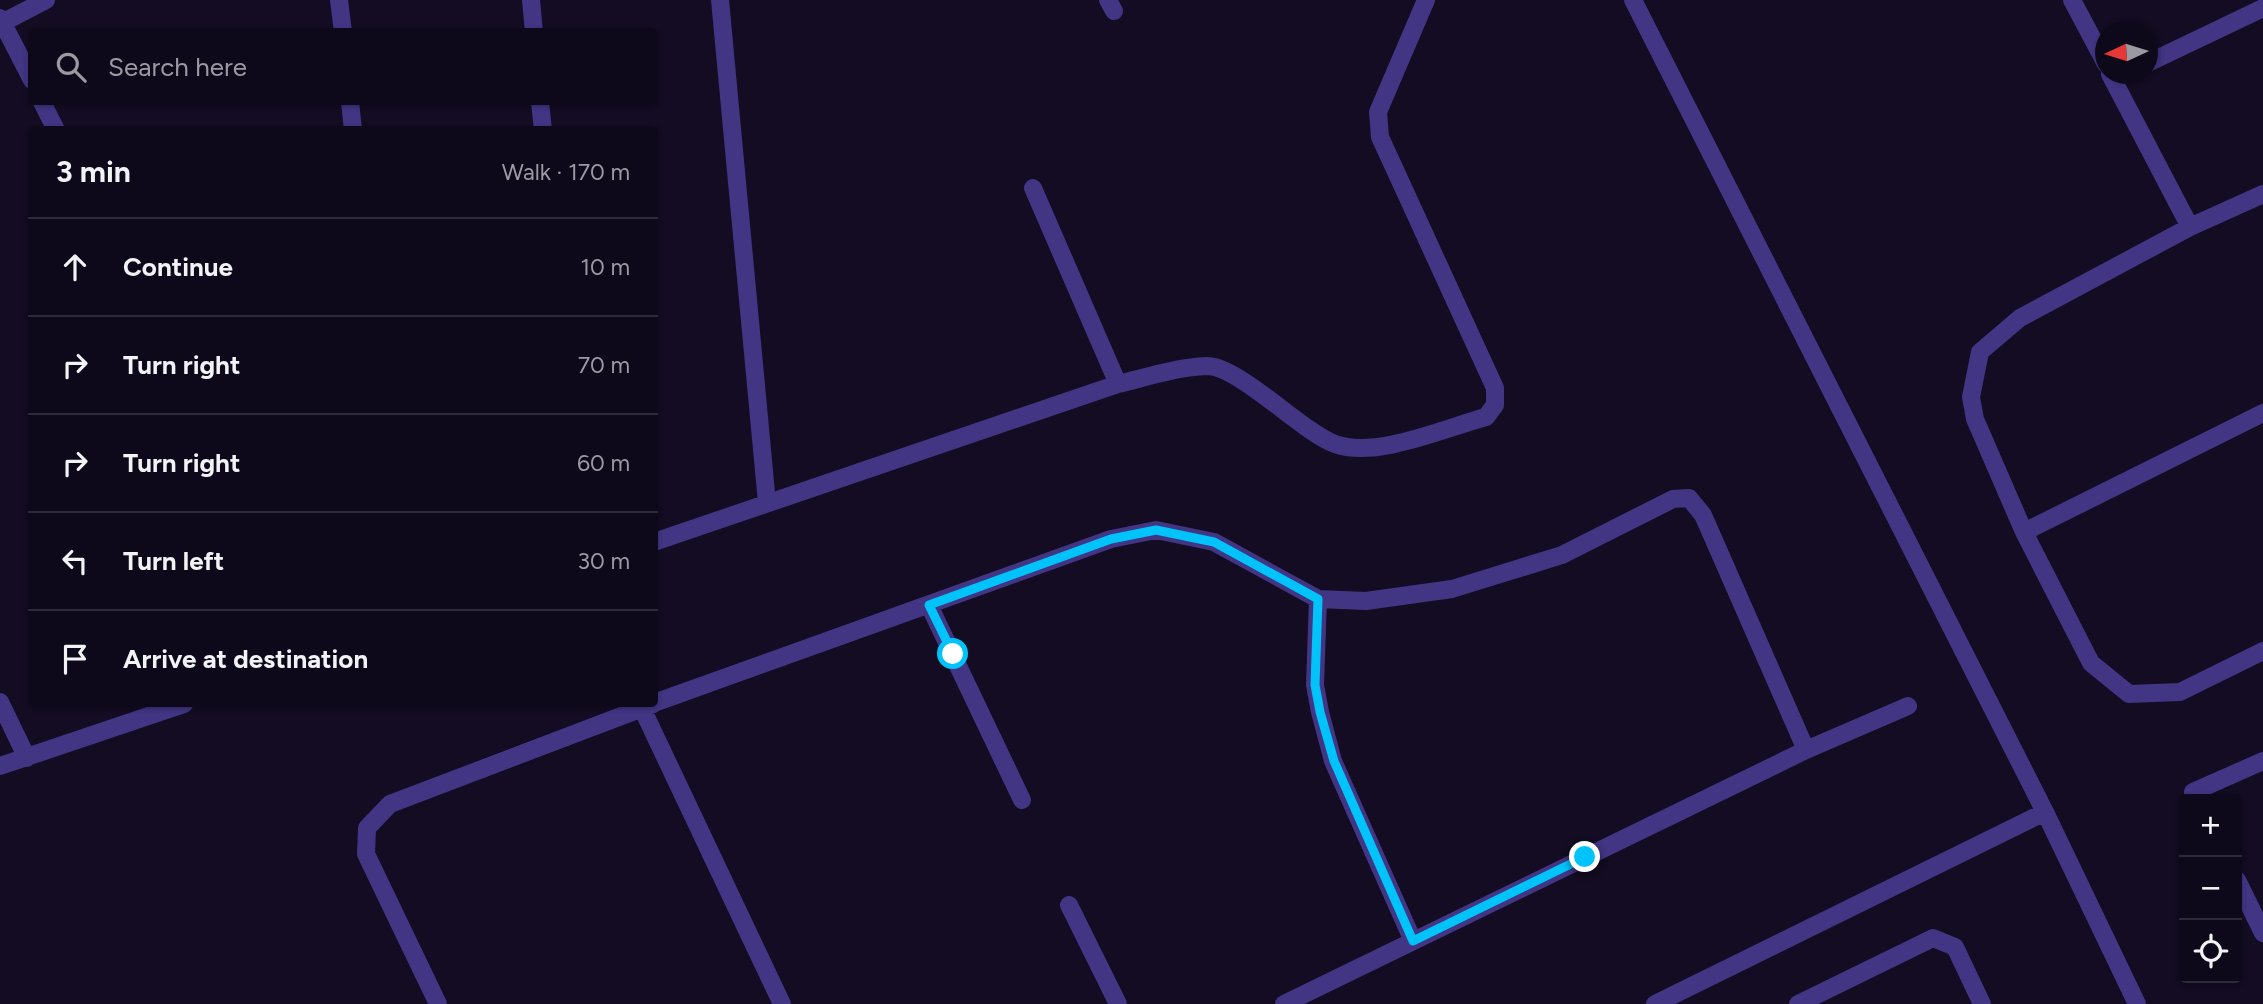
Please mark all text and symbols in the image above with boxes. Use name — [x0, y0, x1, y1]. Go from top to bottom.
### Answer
north arrow — [2095, 21, 2158, 84]
search box — [28, 28, 658, 105]
icon: search — [52, 48, 90, 86]
text: Search here — [108, 51, 247, 83]
text: 3 min — [56, 153, 131, 190]
text: Walk · 170 m — [502, 158, 630, 186]
icon: ahead — [56, 248, 94, 286]
text: Continue — [123, 251, 233, 283]
text: 10 m — [581, 253, 630, 281]
icon: right — [56, 346, 94, 384]
text: Turn right — [123, 349, 240, 381]
text: 70 m — [578, 351, 630, 379]
icon: right — [56, 444, 94, 482]
text: Turn right — [123, 447, 240, 479]
text: 60 m — [577, 449, 630, 477]
icon: left — [56, 542, 94, 580]
text: Turn left — [123, 545, 224, 577]
text: 30 m — [577, 547, 630, 575]
route start — [937, 638, 968, 669]
icon: arrive — [56, 640, 94, 678]
text: Arrive at destination — [123, 643, 368, 675]
map controls — [2179, 794, 2242, 983]
button: + — [2179, 794, 2242, 857]
route end — [1569, 841, 1600, 872]
button: − — [2179, 857, 2242, 920]
button: locate — [2179, 920, 2242, 983]

